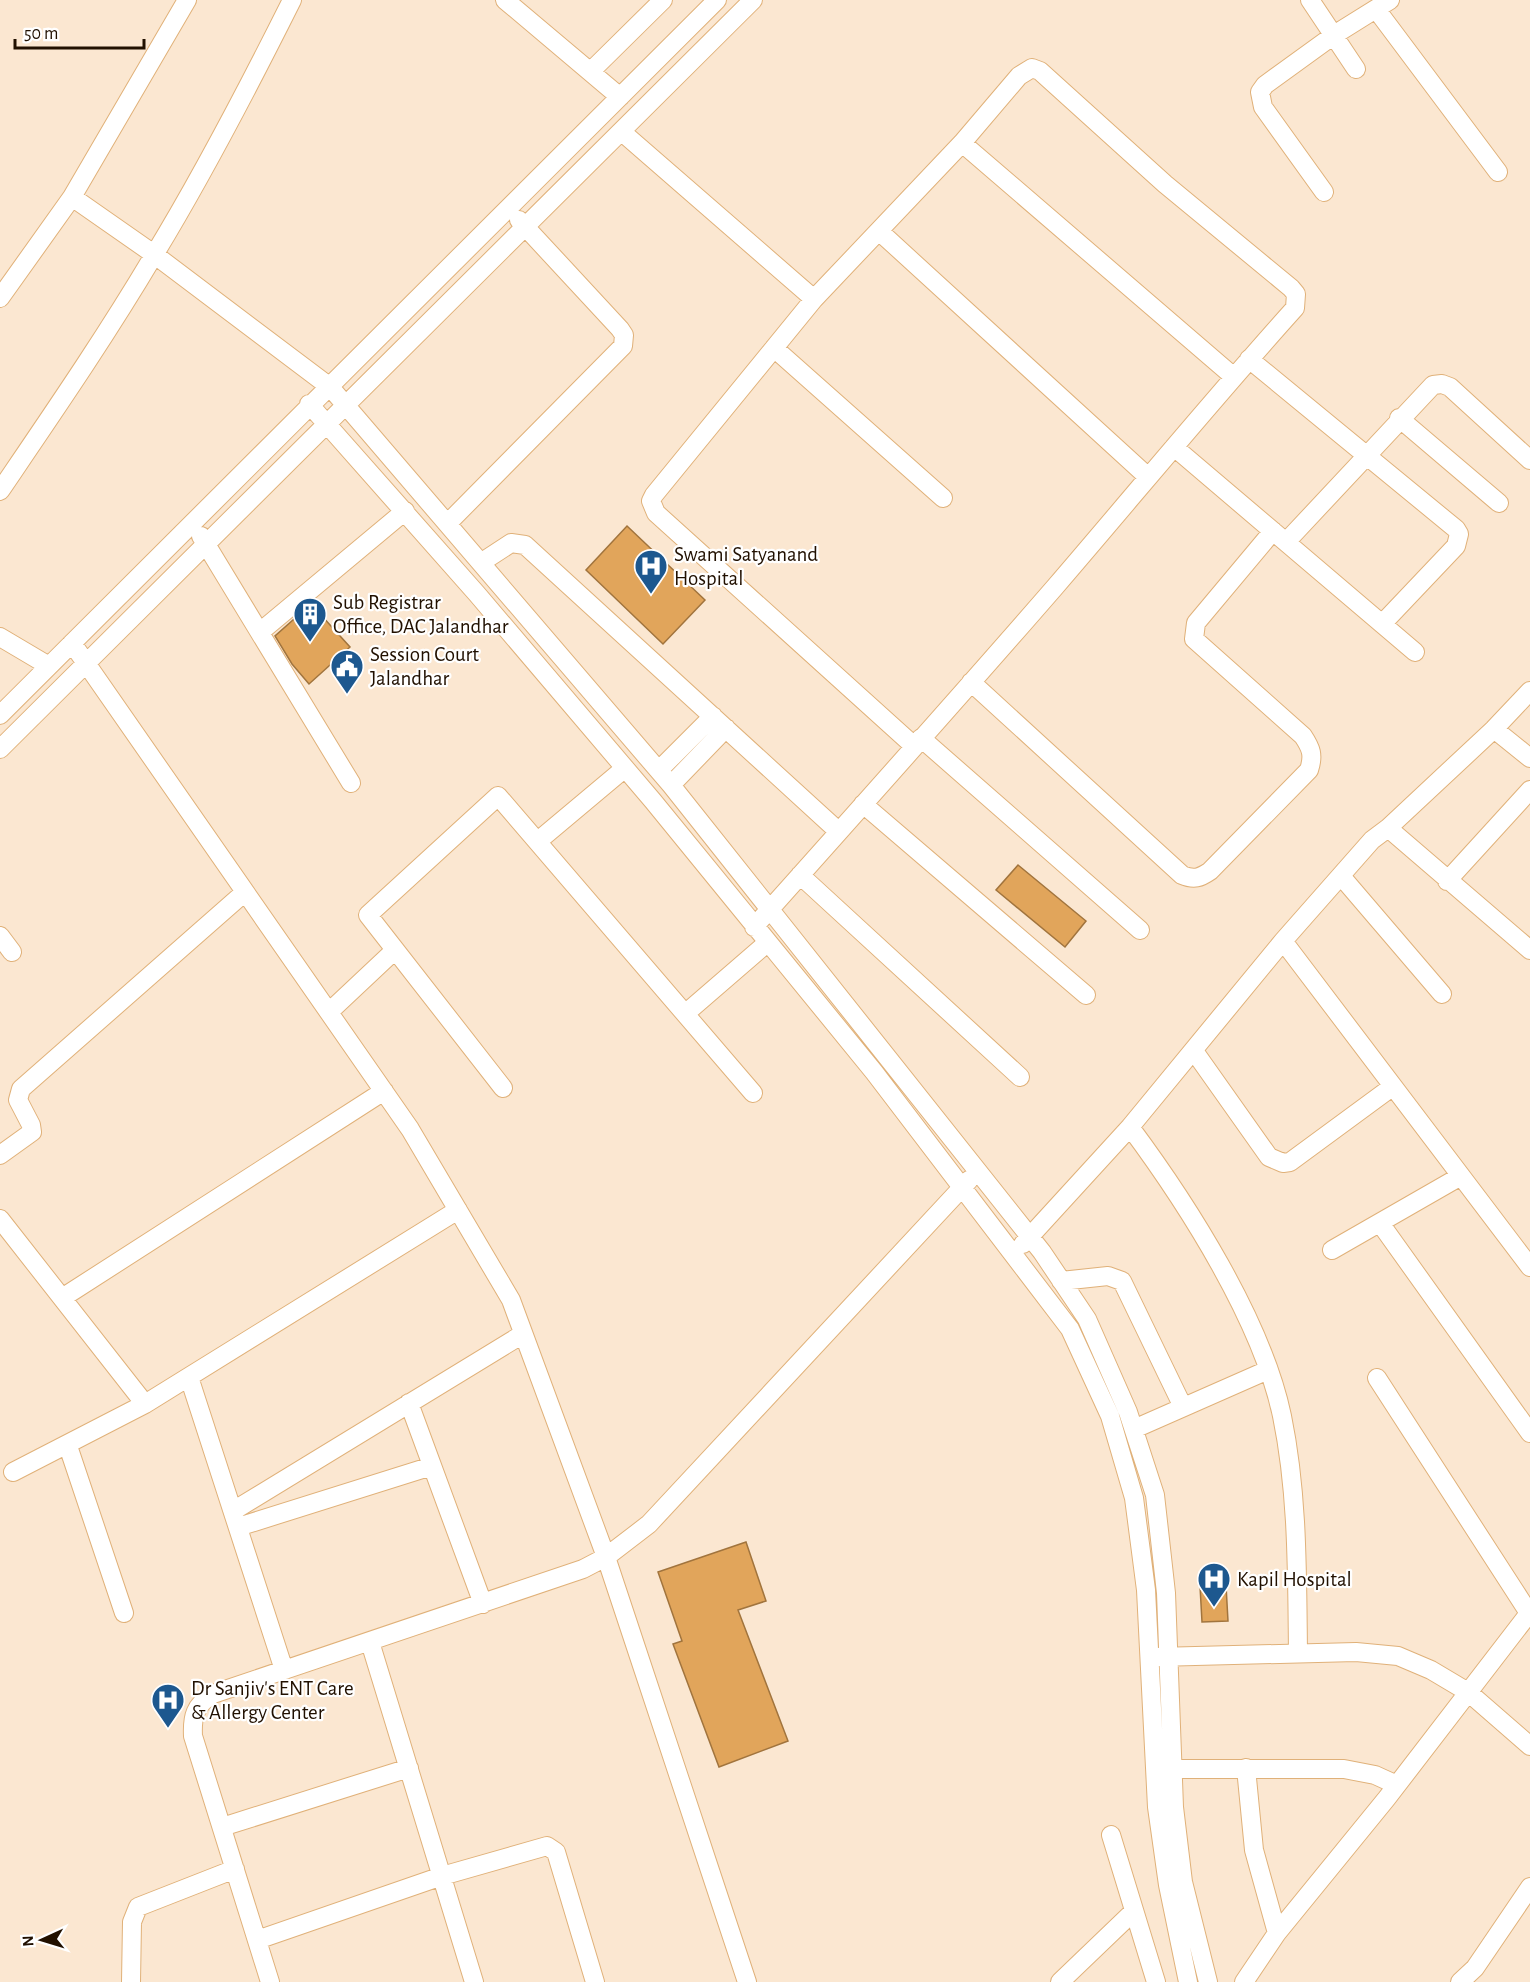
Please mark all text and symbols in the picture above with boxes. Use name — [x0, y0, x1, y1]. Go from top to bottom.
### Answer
scale bar — [15, 12, 144, 50]
text: 50 m — [24, 25, 58, 43]
place label: Swami Satyanand Hospital — [674, 544, 818, 589]
hospital icon: Swami Satyanand Hospital — [633, 548, 669, 595]
place label: Sub Registrar Office, DAC Jalandhar — [333, 592, 509, 637]
building icon: Sub Registrar Office, DAC Jalandhar — [292, 596, 328, 643]
place label: Session Court Jalandhar — [370, 644, 479, 689]
public building icon: Session Court Jalandhar — [329, 648, 365, 695]
hospital icon: Kapil Hospital — [1196, 1561, 1232, 1608]
place label: Kapil Hospital — [1237, 1569, 1352, 1590]
place label: Dr Sanjiv's ENT Care & Allergy Center — [191, 1678, 354, 1723]
hospital icon: Dr Sanjiv's ENT Care & Allergy Center — [150, 1682, 186, 1729]
north arrow — [12, 1910, 72, 1970]
text: N — [20, 1935, 36, 1947]

